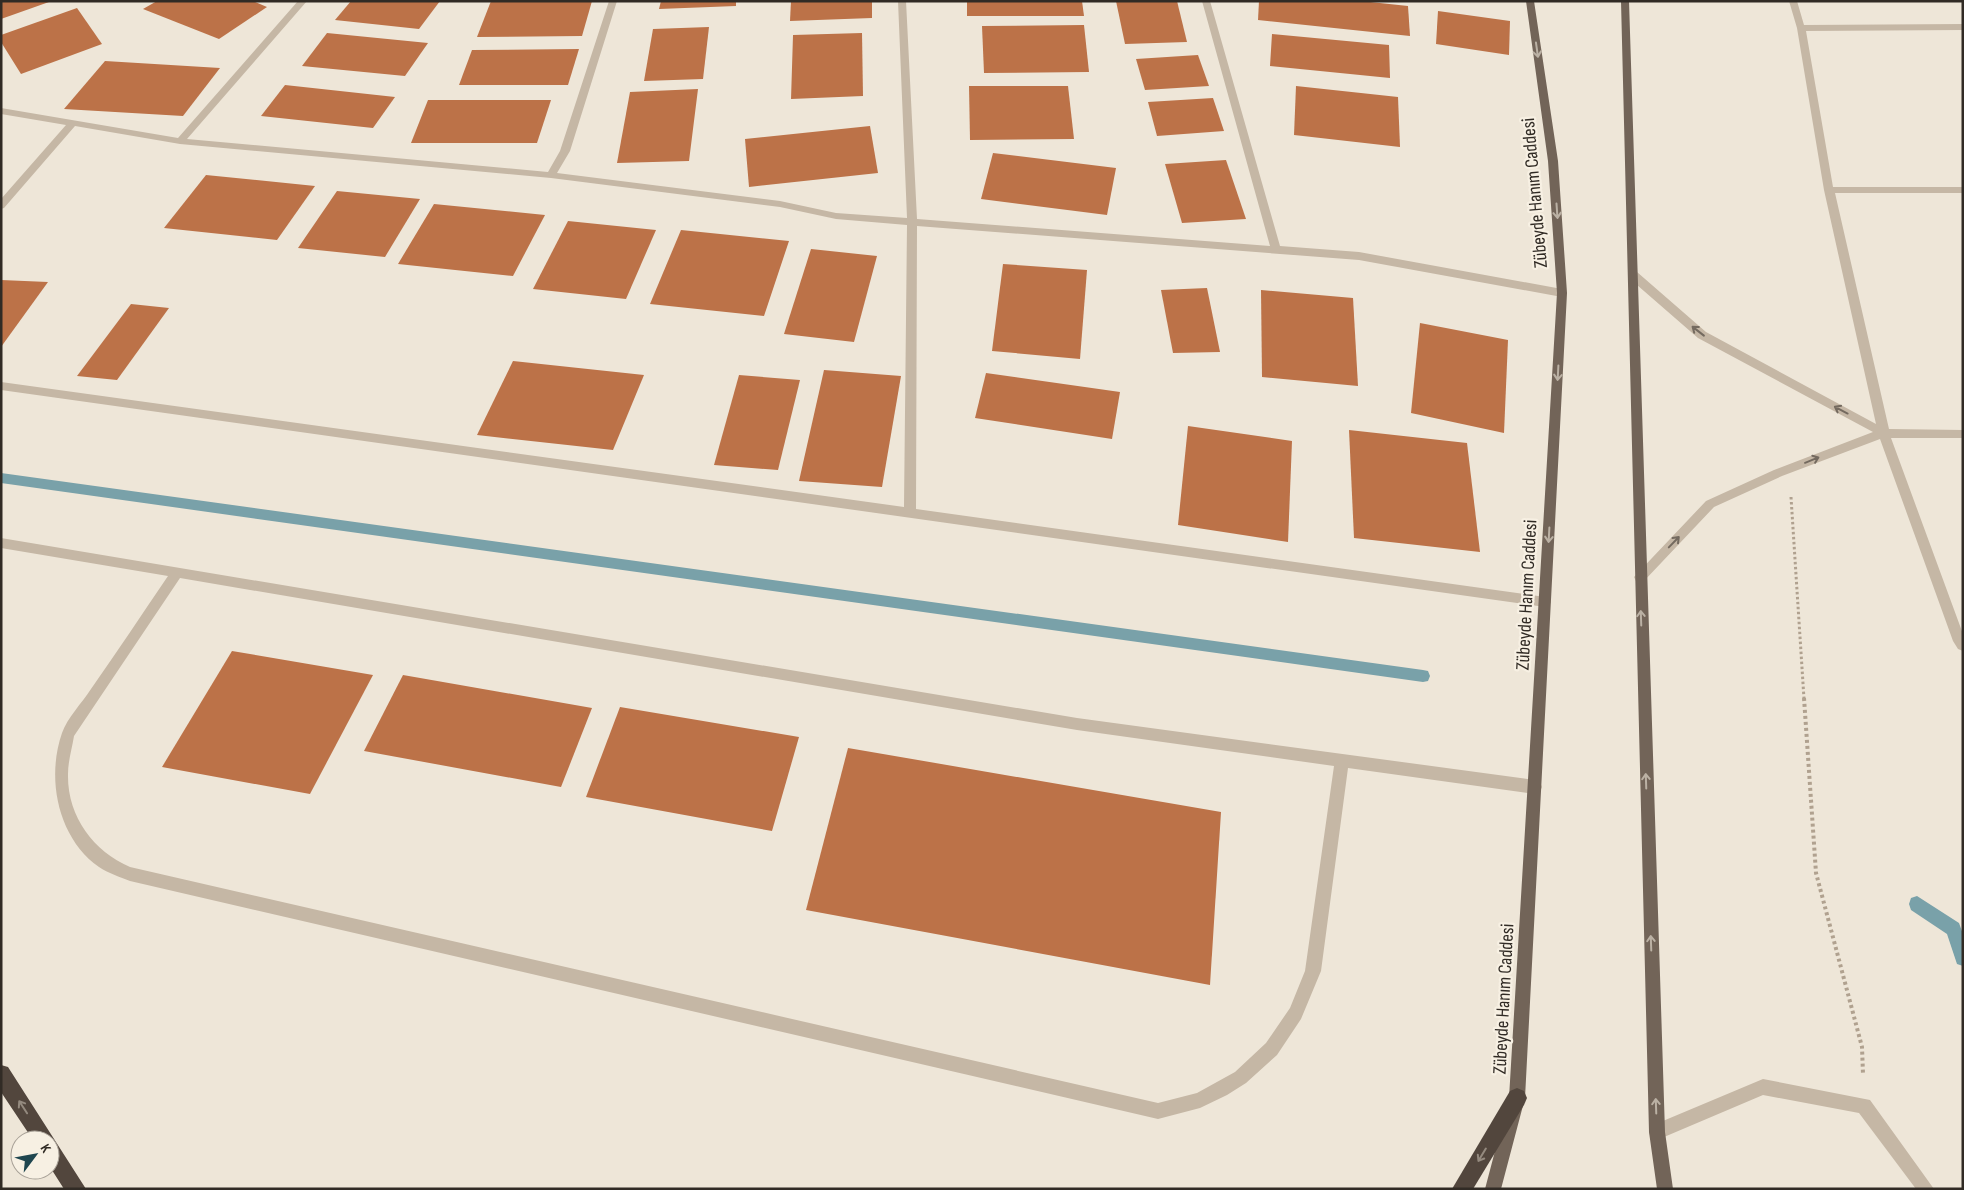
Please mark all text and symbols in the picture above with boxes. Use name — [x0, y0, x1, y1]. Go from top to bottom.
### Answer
one-way arrow — [1533, 41, 1543, 57]
street label: Zübeyde Hanım Caddesi — [1517, 117, 1553, 269]
one-way arrow — [1552, 202, 1561, 218]
one-way arrow — [1692, 326, 1705, 337]
one-way arrow — [1554, 365, 1563, 381]
one-way arrow — [1833, 405, 1848, 415]
one-way arrow — [1804, 455, 1819, 464]
street label: Zübeyde Hanım Caddesi — [1512, 519, 1542, 671]
one-way arrow — [1545, 527, 1554, 543]
one-way arrow — [1668, 535, 1680, 548]
one-way arrow — [1637, 611, 1646, 627]
one-way arrow — [1641, 773, 1651, 789]
street label: Zübeyde Hanım Caddesi — [1489, 923, 1519, 1075]
one-way arrow — [1646, 935, 1656, 952]
one-way arrow — [1651, 1098, 1661, 1114]
one-way arrow — [17, 1100, 28, 1114]
north arrow — [10, 1130, 60, 1180]
text: K — [37, 1141, 55, 1156]
one-way arrow — [1477, 1147, 1487, 1161]

